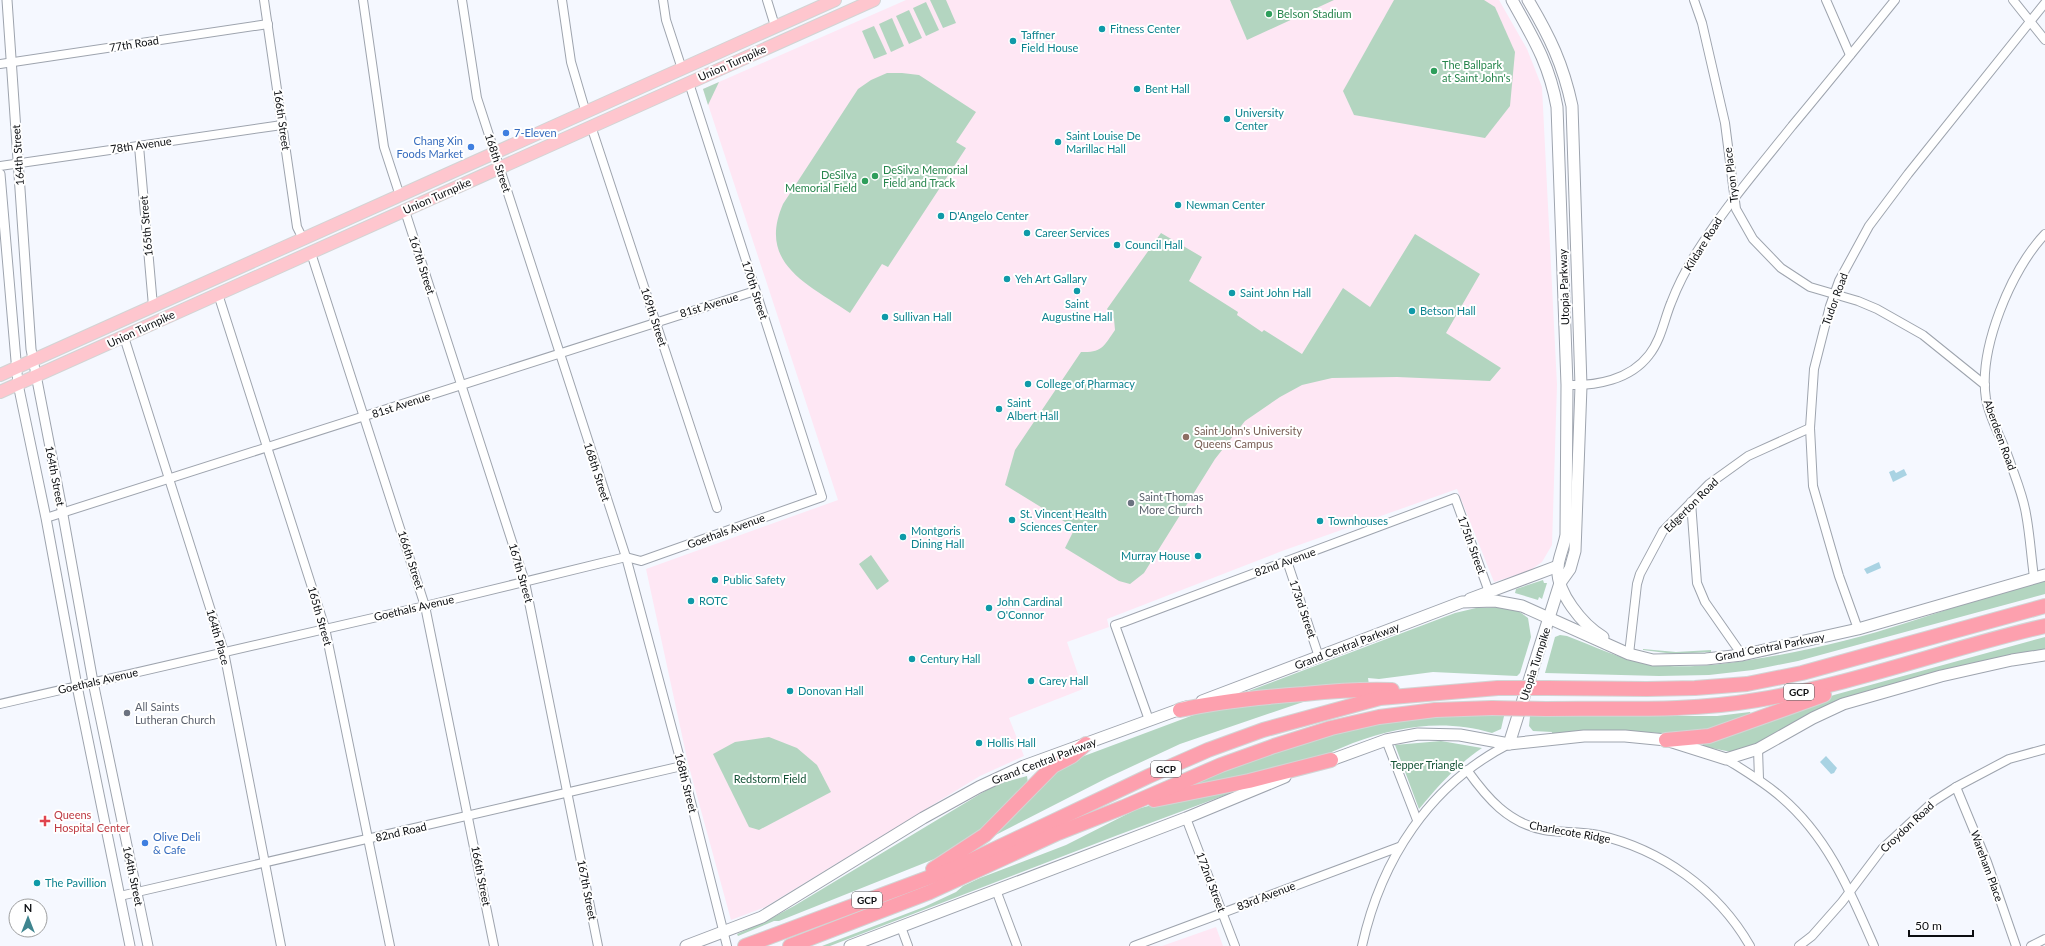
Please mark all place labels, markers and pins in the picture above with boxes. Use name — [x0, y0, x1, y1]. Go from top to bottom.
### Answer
place label: Belson Stadium — [1277, 7, 1352, 20]
marker: Belson Stadium — [1264, 9, 1274, 19]
place label: Fitness Center — [1110, 22, 1180, 35]
marker: Fitness Center — [1097, 24, 1107, 34]
place label: Taffner Field House — [1021, 28, 1079, 54]
marker: Taffner Field House — [1008, 36, 1018, 46]
place label: The Ballpark at Saint John's — [1442, 58, 1511, 84]
marker: The Ballpark at Saint John's — [1429, 66, 1439, 76]
place label: Bent Hall — [1145, 82, 1190, 95]
marker: Bent Hall — [1132, 84, 1142, 94]
place label: University Center — [1235, 106, 1284, 132]
marker: University Center — [1222, 114, 1232, 124]
place label: 7-Eleven — [514, 126, 557, 139]
marker: 7-Eleven — [501, 128, 511, 138]
place label: Saint Louise De Marillac Hall — [1066, 129, 1141, 155]
place label: Chang Xin Foods Market — [397, 134, 463, 160]
marker: Saint Louise De Marillac Hall — [1053, 137, 1063, 147]
marker: Chang Xin Foods Market — [466, 142, 476, 152]
place label: DeSilva Memorial Field and Track — [883, 163, 968, 189]
place label: DeSilva Memorial Field — [785, 168, 857, 194]
marker: DeSilva Memorial Field and Track — [870, 171, 880, 181]
marker: DeSilva Memorial Field — [860, 176, 870, 186]
place label: Newman Center — [1186, 198, 1265, 211]
marker: Newman Center — [1173, 200, 1183, 210]
place label: D'Angelo Center — [949, 209, 1028, 222]
marker: D'Angelo Center — [936, 211, 946, 221]
place label: Career Services — [1035, 226, 1110, 239]
marker: Career Services — [1022, 228, 1032, 238]
place label: Council Hall — [1125, 238, 1183, 251]
marker: Council Hall — [1112, 240, 1122, 250]
place label: Yeh Art Gallary — [1015, 272, 1087, 285]
marker: Yeh Art Gallary — [1002, 274, 1012, 284]
marker: Saint Augustine Hall — [1072, 286, 1082, 296]
place label: Saint John Hall — [1240, 286, 1311, 299]
marker: Saint John Hall — [1227, 288, 1237, 298]
place label: Saint Augustine Hall — [1042, 297, 1112, 323]
place label: Betson Hall — [1420, 304, 1476, 317]
marker: Betson Hall — [1407, 306, 1417, 316]
place label: Sullivan Hall — [893, 310, 952, 323]
marker: Sullivan Hall — [880, 312, 890, 322]
place label: College of Pharmacy — [1036, 377, 1135, 390]
marker: College of Pharmacy — [1023, 379, 1033, 389]
place label: Saint Albert Hall — [1007, 396, 1059, 422]
marker: Saint Albert Hall — [994, 404, 1004, 414]
place label: Saint John's University Queens Campus — [1194, 424, 1302, 450]
marker: Saint John's University Queens Campus — [1181, 432, 1191, 442]
place label: Saint Thomas More Church — [1139, 490, 1204, 516]
marker: Saint Thomas More Church — [1126, 498, 1136, 508]
place label: St. Vincent Health Sciences Center — [1020, 507, 1107, 533]
place label: Townhouses — [1328, 514, 1388, 527]
marker: St. Vincent Health Sciences Center — [1007, 515, 1017, 525]
marker: Townhouses — [1315, 516, 1325, 526]
place label: Montgoris Dining Hall — [911, 524, 964, 550]
marker: Montgoris Dining Hall — [898, 532, 908, 542]
place label: Murray House — [1121, 549, 1190, 562]
marker: Murray House — [1193, 551, 1203, 561]
place label: Public Safety — [723, 573, 786, 586]
marker: Public Safety — [710, 575, 720, 585]
place label: ROTC — [699, 594, 728, 607]
place label: John Cardinal O'Connor — [997, 595, 1062, 621]
marker: ROTC — [686, 596, 696, 606]
marker: John Cardinal O'Connor — [984, 603, 994, 613]
place label: Century Hall — [920, 652, 980, 665]
marker: Century Hall — [907, 654, 917, 664]
place label: Carey Hall — [1039, 674, 1088, 687]
marker: Carey Hall — [1026, 676, 1036, 686]
place label: Donovan Hall — [798, 684, 864, 697]
marker: Donovan Hall — [785, 686, 795, 696]
place label: All Saints Lutheran Church — [135, 700, 215, 726]
marker: All Saints Lutheran Church — [122, 708, 132, 718]
place label: Hollis Hall — [987, 736, 1036, 749]
marker: Hollis Hall — [974, 738, 984, 748]
place label: Queens Hospital Center — [54, 808, 130, 834]
marker: Queens Hospital Center — [39, 815, 51, 827]
place label: Olive Deli & Cafe — [153, 830, 201, 856]
marker: Olive Deli & Cafe — [140, 838, 150, 848]
place label: The Pavillion — [45, 876, 106, 889]
marker: The Pavillion — [32, 878, 42, 888]

